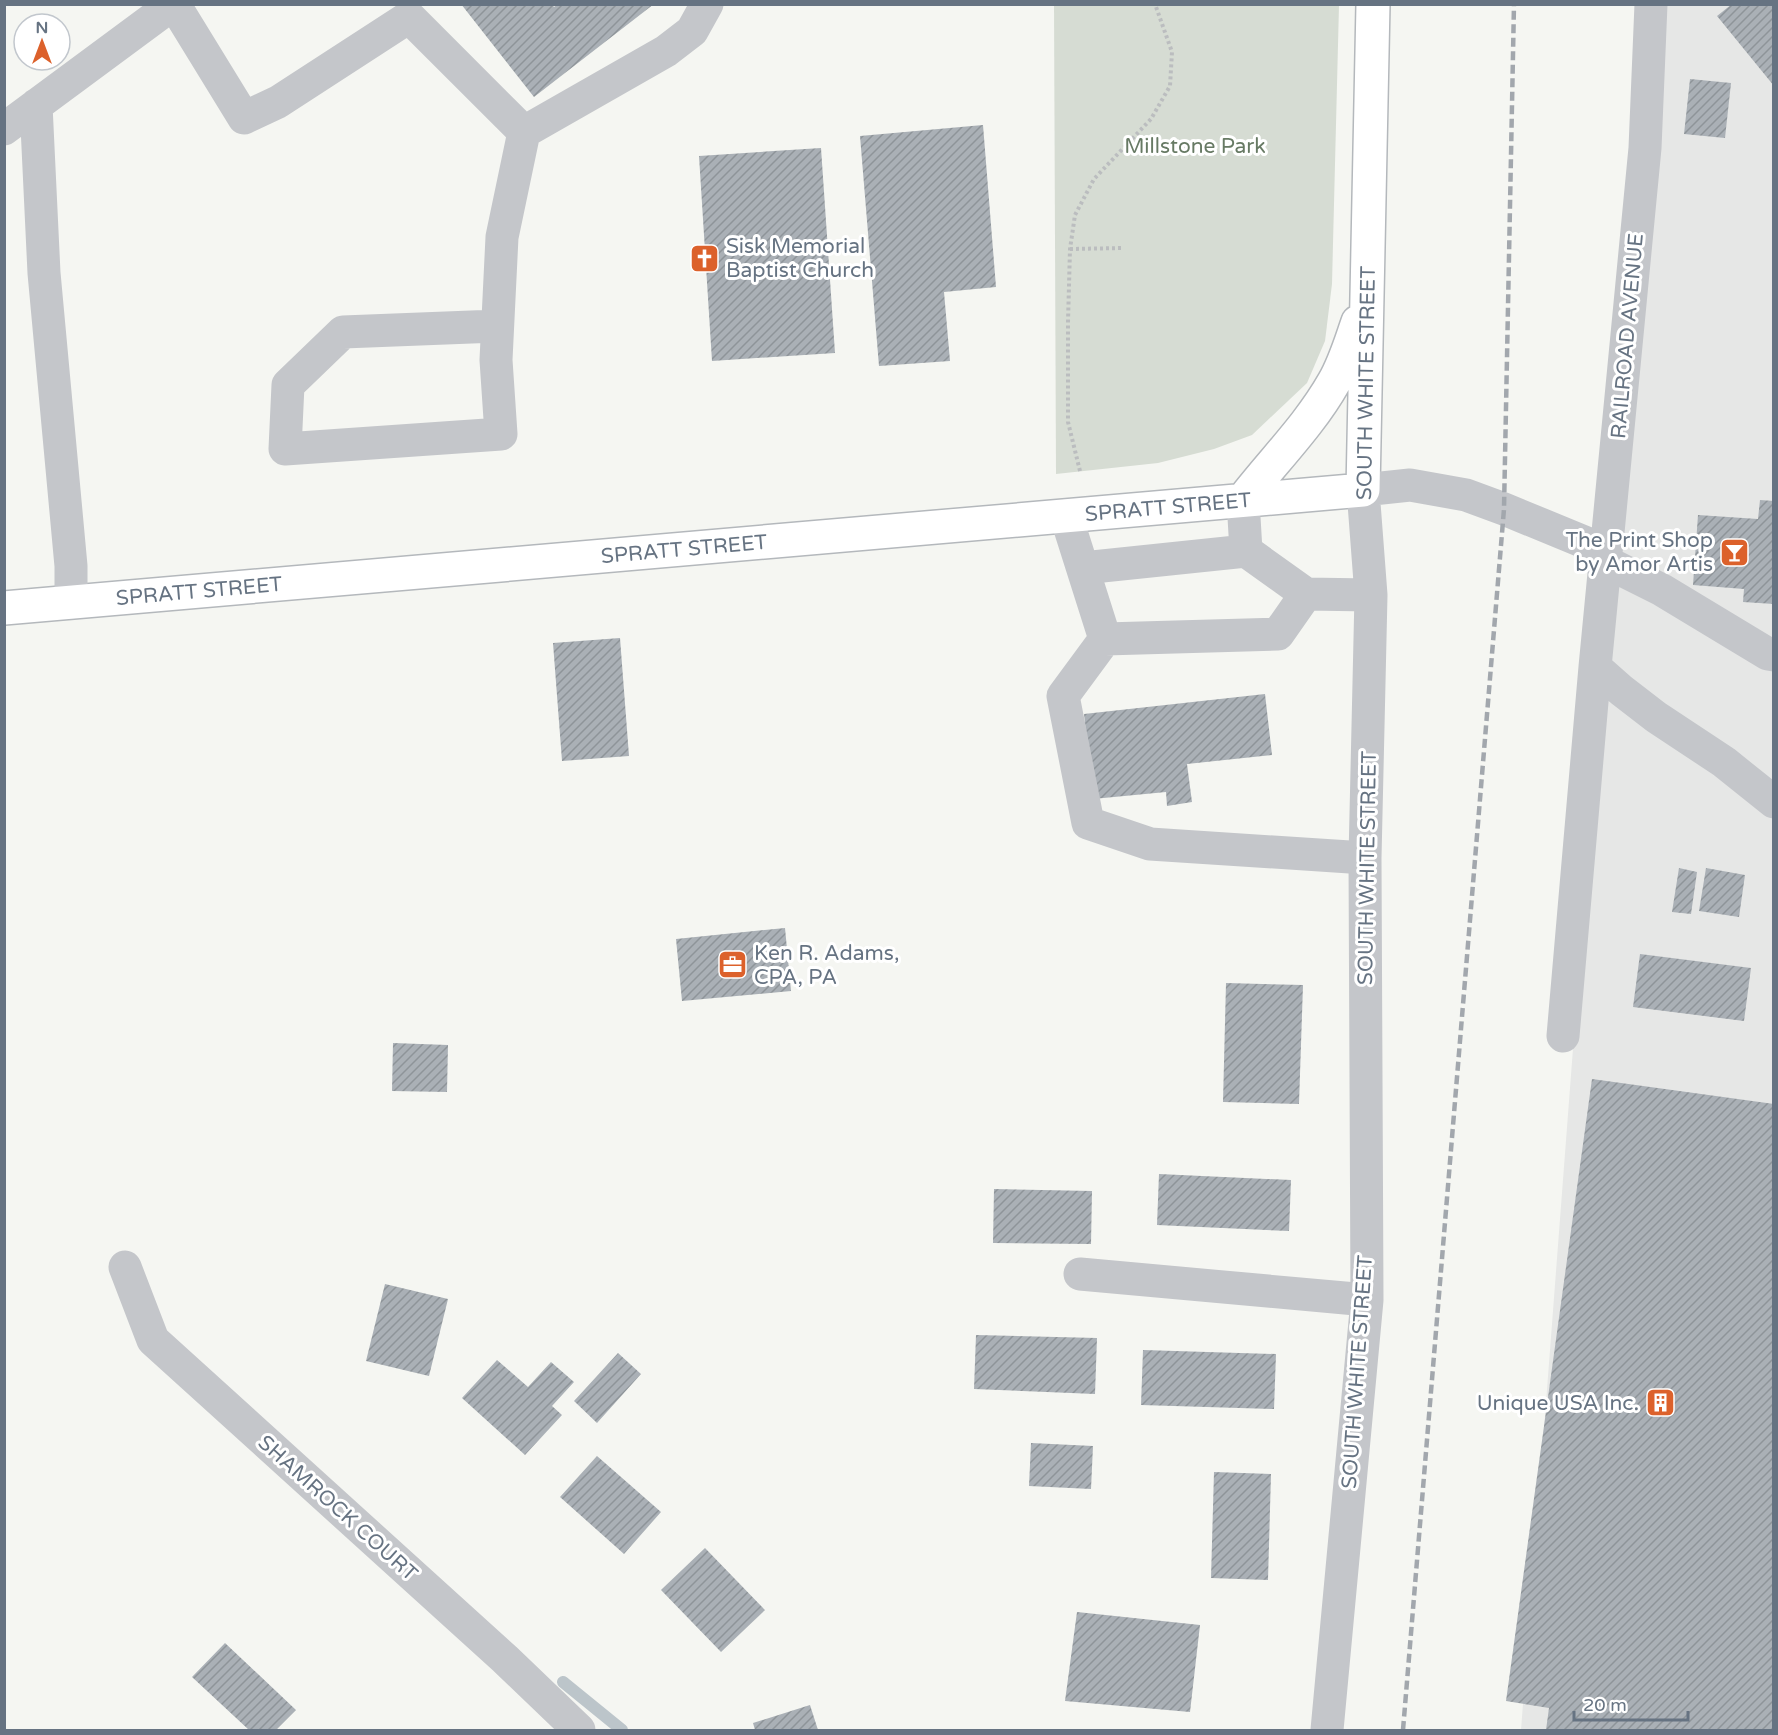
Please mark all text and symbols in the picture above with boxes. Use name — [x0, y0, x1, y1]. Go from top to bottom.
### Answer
north arrow — [12, 12, 72, 72]
text: N — [36, 18, 48, 38]
park label: Millstone Park — [1124, 134, 1266, 159]
street label: RAILROAD AVENUE — [1606, 232, 1649, 440]
place label: Sisk Memorial Baptist Church — [726, 234, 874, 283]
church icon: Sisk Memorial Baptist Church — [689, 242, 721, 274]
street label: SOUTH WHITE STREET — [1352, 265, 1381, 500]
street label: SPRATT STREET — [1084, 488, 1252, 527]
place label: The Print Shop by Amor Artis — [1565, 528, 1713, 577]
street label: SPRATT STREET — [600, 530, 768, 569]
bar icon: The Print Shop by Amor Artis — [1718, 536, 1750, 568]
street label: SPRATT STREET — [115, 572, 283, 611]
street label: SOUTH WHITE STREET — [1353, 750, 1382, 985]
place label: Ken R. Adams, CPA, PA — [754, 941, 899, 990]
office icon: Ken R. Adams, CPA, PA — [717, 949, 749, 981]
street label: SOUTH WHITE STREET — [1337, 1254, 1378, 1490]
building icon: Unique USA Inc. — [1644, 1387, 1676, 1419]
place label: Unique USA Inc. — [1477, 1391, 1639, 1416]
street label: SHAMROCK COURT — [253, 1430, 423, 1587]
scale bar — [1574, 1684, 1688, 1722]
text: 20 m — [1583, 1694, 1627, 1716]

